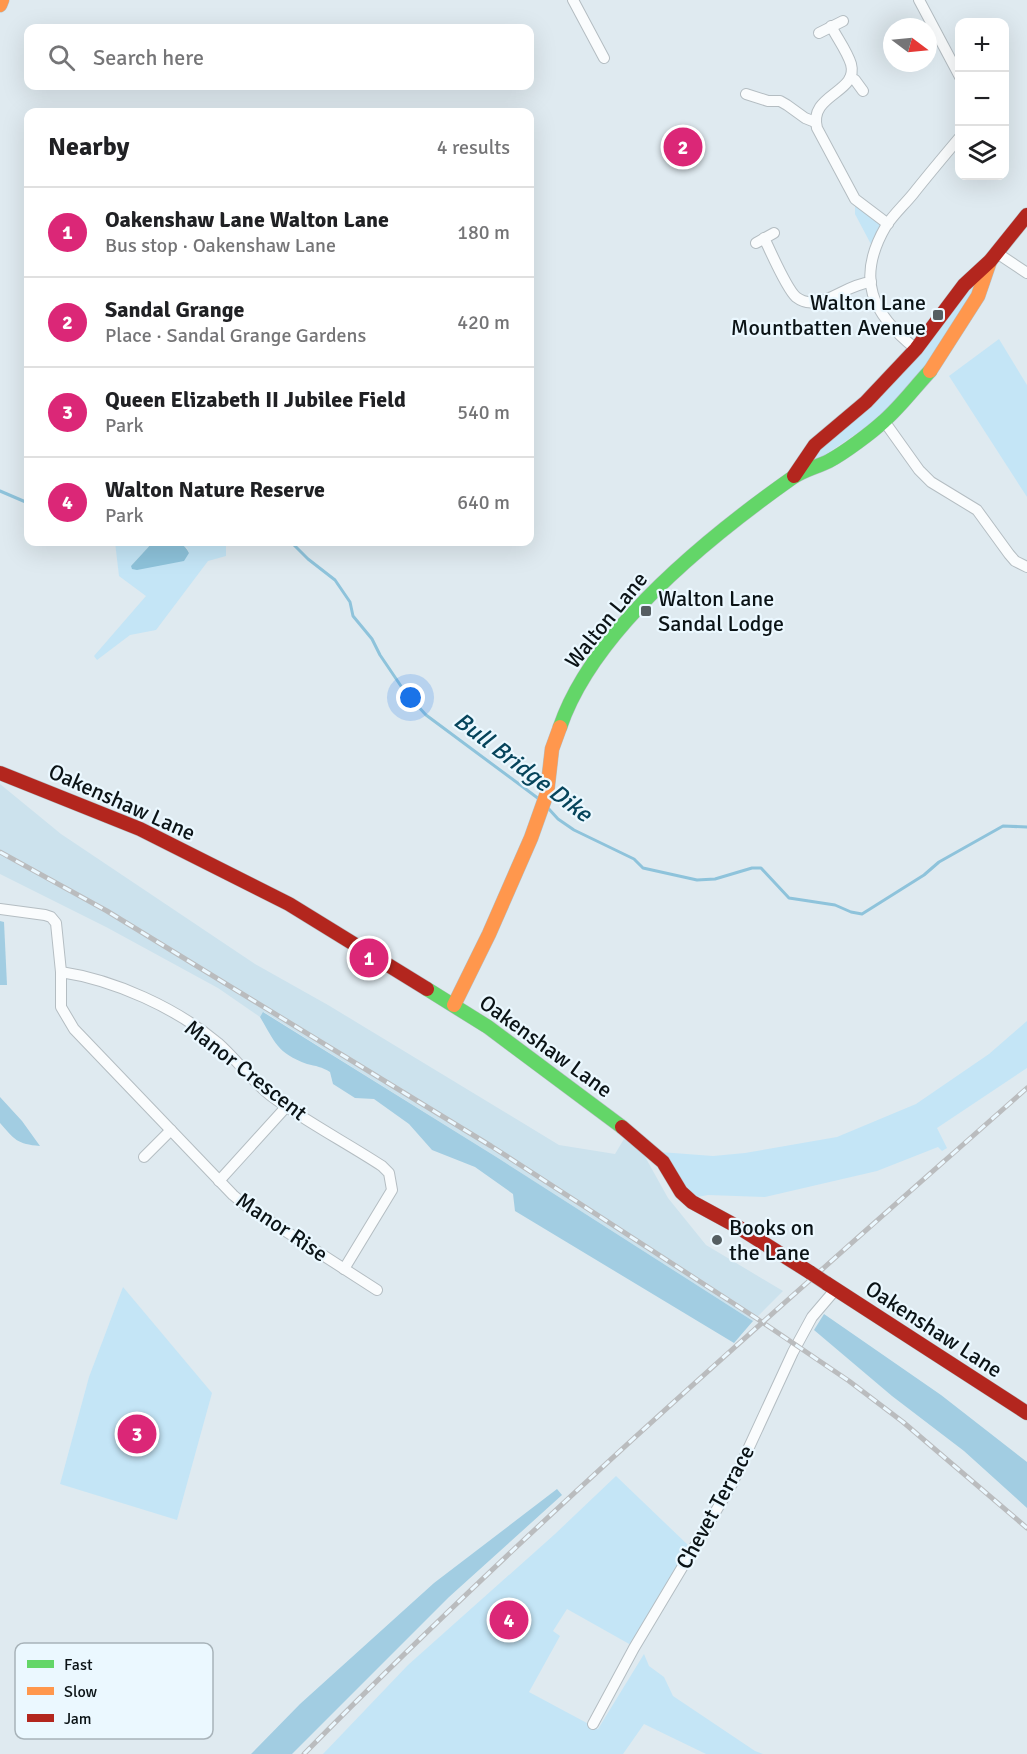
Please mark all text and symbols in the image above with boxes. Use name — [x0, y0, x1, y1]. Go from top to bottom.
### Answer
north arrow — [883, 18, 937, 72]
map controls — [955, 18, 1009, 180]
button: + — [955, 18, 1009, 72]
search box — [24, 24, 534, 90]
icon: search — [45, 41, 78, 74]
text: Search here — [93, 44, 204, 71]
button: − — [955, 72, 1009, 126]
pin: 2 — [664, 124, 702, 170]
button: layers — [955, 126, 1009, 180]
text: Nearby — [48, 131, 129, 163]
text: 4 results — [437, 135, 510, 160]
text: Oakenshaw Lane Walton Lane — [105, 206, 389, 233]
text: 1 — [62, 220, 73, 245]
text: 180 m — [457, 220, 510, 245]
text: Bus stop · Oakenshaw Lane — [105, 233, 336, 258]
place label: Walton Lane Mountbatten Avenue — [731, 289, 926, 341]
text: Sandal Grange — [105, 296, 244, 323]
marker: Walton Lane Mountbatten Avenue — [931, 308, 945, 322]
text: 2 — [62, 310, 73, 335]
text: 420 m — [457, 310, 510, 335]
text: Place · Sandal Grange Gardens — [105, 323, 366, 348]
text: Queen Elizabeth II Jubilee Field — [105, 386, 406, 413]
text: 3 — [62, 400, 73, 425]
text: 540 m — [457, 400, 510, 425]
text: Park — [105, 413, 143, 438]
text: Walton Nature Reserve — [105, 476, 325, 503]
text: 4 — [62, 490, 73, 515]
text: 640 m — [457, 490, 510, 515]
text: Park — [105, 503, 143, 528]
street label: Walton Lane — [559, 566, 653, 674]
place label: Walton Lane Sandal Lodge — [658, 585, 784, 637]
marker: Walton Lane Sandal Lodge — [639, 604, 653, 618]
your location — [396, 683, 425, 712]
water label: Bull Bridge Dike — [448, 705, 599, 829]
street label: Oakenshaw Lane — [45, 758, 199, 846]
pin: 1 — [350, 936, 388, 980]
street label: Oakenshaw Lane — [474, 989, 618, 1103]
street label: Manor Crescent — [179, 1014, 313, 1126]
street label: Manor Rise — [231, 1186, 333, 1268]
place label: Books on the Lane — [729, 1214, 814, 1266]
marker: Books on the Lane — [710, 1233, 724, 1247]
street label: Oakenshaw Lane — [861, 1275, 1007, 1383]
pin: 3 — [118, 1412, 156, 1456]
street label: Chevet Terrace — [670, 1440, 760, 1574]
pin: 4 — [490, 1598, 528, 1642]
legend — [15, 1643, 213, 1739]
text: Fast — [64, 1655, 93, 1675]
text: Slow — [64, 1682, 98, 1702]
text: Jam — [64, 1709, 92, 1729]

